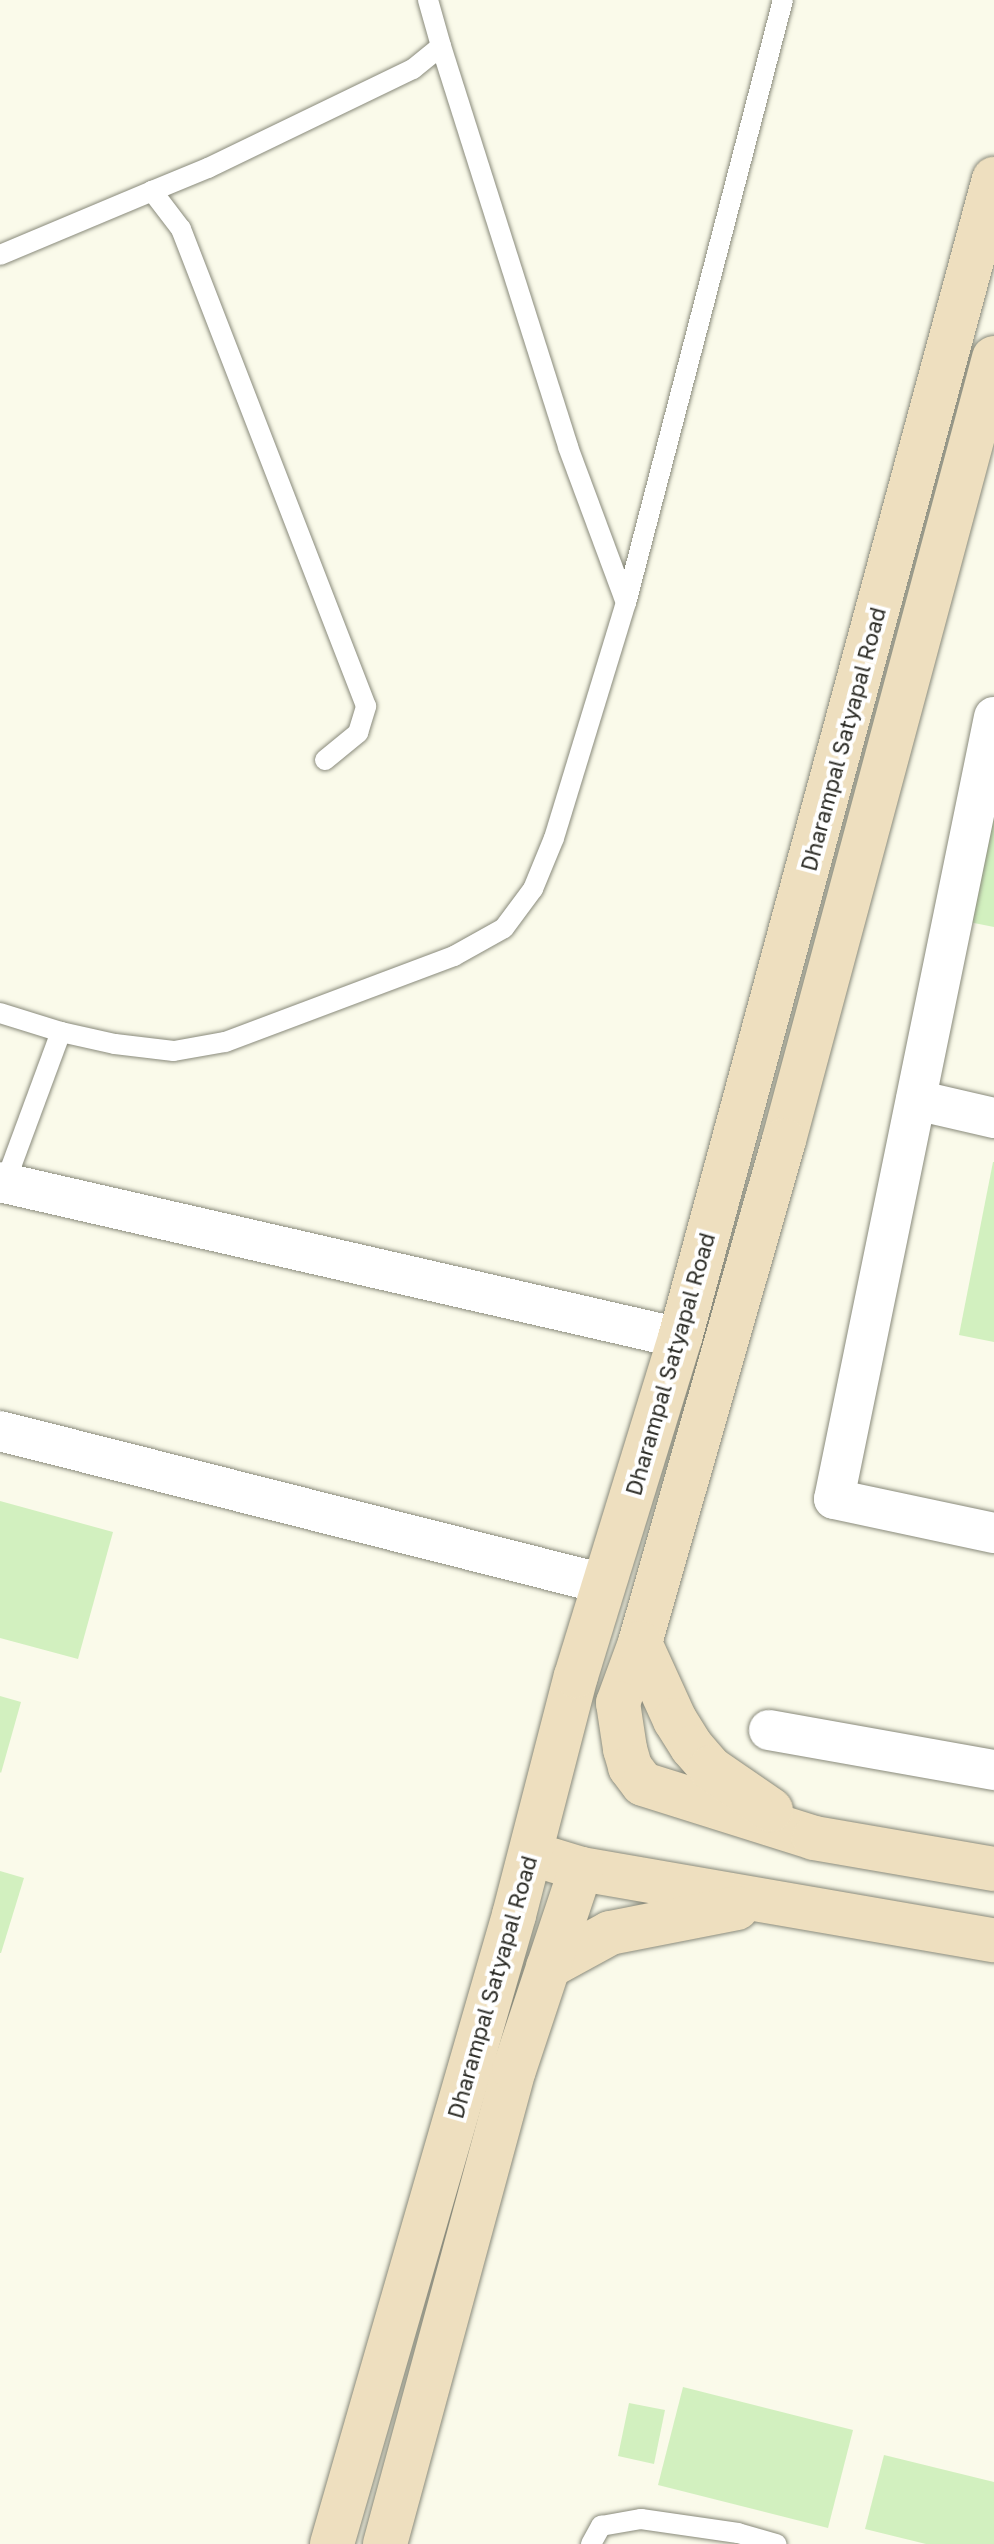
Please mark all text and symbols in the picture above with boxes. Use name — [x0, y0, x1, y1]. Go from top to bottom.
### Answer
street label: Dharampal Satyapal Road — [795, 604, 891, 874]
street label: Dharampal Satyapal Road — [620, 1230, 720, 1498]
street label: Dharampal Satyapal Road — [442, 1853, 542, 2121]

